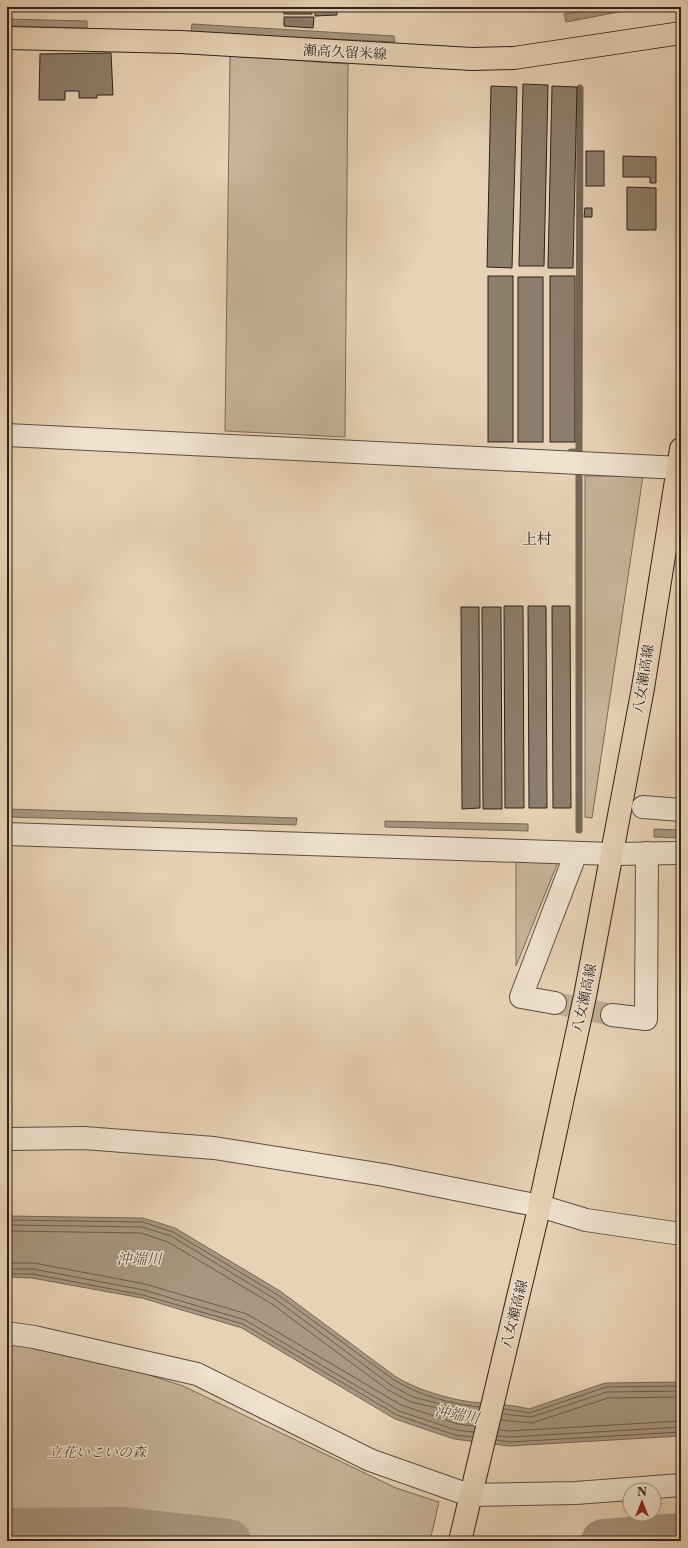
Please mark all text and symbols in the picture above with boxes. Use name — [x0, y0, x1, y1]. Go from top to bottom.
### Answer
street label: 瀬高久留米線 — [303, 41, 387, 63]
district label: 上村 — [522, 529, 552, 548]
street label: 八女瀬高線 — [629, 643, 657, 715]
street label: 八女瀬高線 — [568, 962, 600, 1034]
water label: 沖端川 — [116, 1249, 163, 1268]
street label: 八女瀬高線 — [497, 1278, 531, 1350]
water label: 沖端川 — [433, 1401, 483, 1428]
park label: 立花いこいの森 — [48, 1443, 148, 1461]
north arrow — [622, 1482, 662, 1522]
text: N — [637, 1485, 647, 1499]

